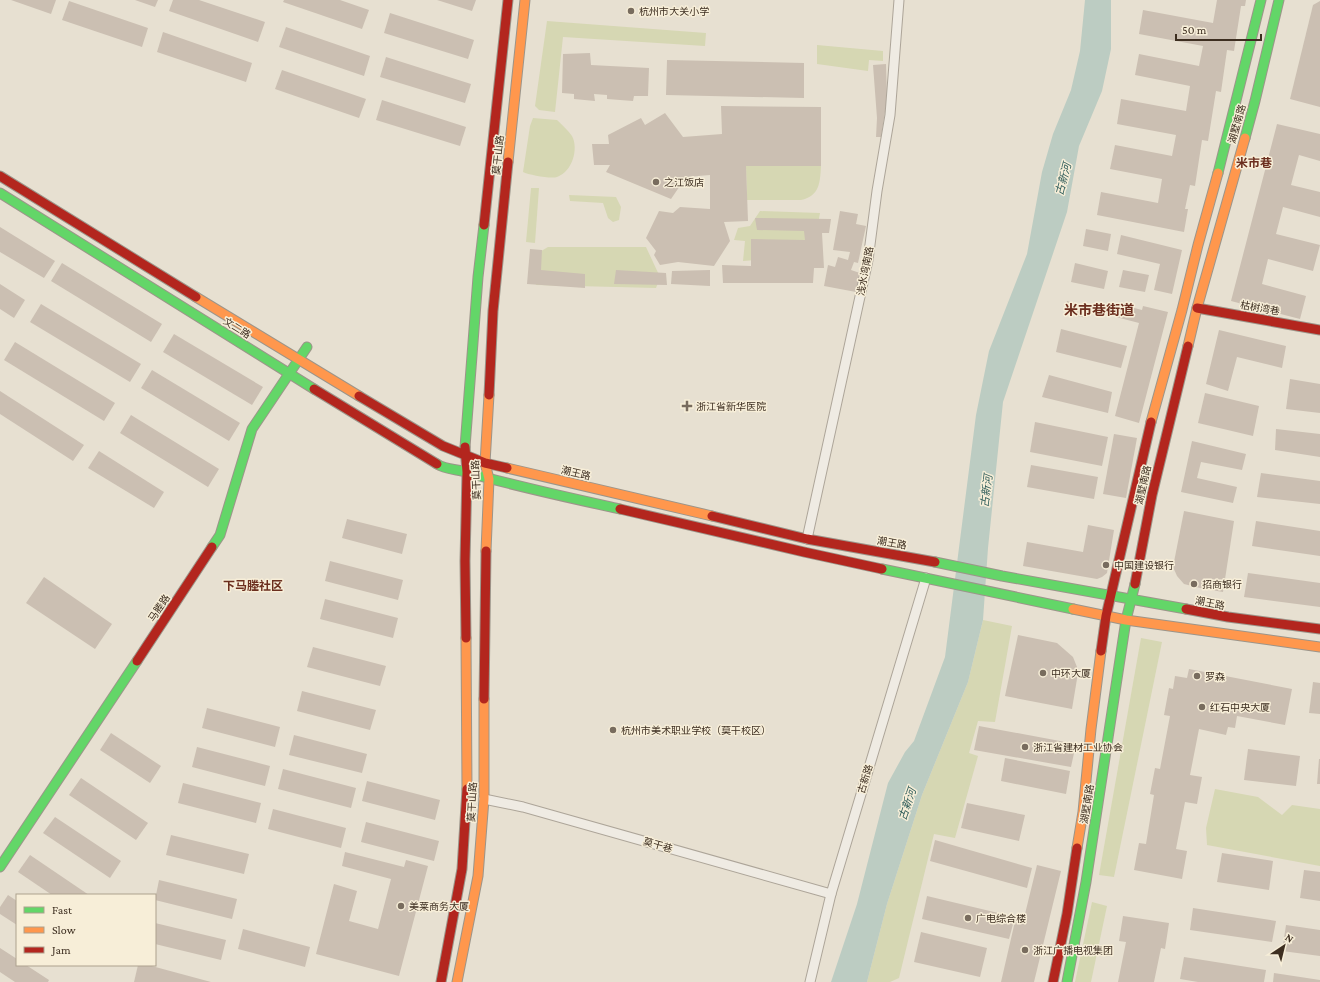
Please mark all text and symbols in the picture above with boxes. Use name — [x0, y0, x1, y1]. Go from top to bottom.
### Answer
marker: 杭州市大关小学 — [626, 6, 636, 16]
place label: 杭州市大关小学 — [639, 6, 709, 17]
scale bar — [1176, 16, 1261, 42]
text: 50 m — [1182, 23, 1207, 37]
street label: 湖墅南路 — [1226, 103, 1248, 145]
street label: 莫干山路 — [490, 135, 506, 175]
district label: 米市巷 — [1236, 156, 1272, 170]
water label: 古新河 — [1053, 160, 1074, 196]
marker: 之江饭店 — [651, 177, 661, 187]
place label: 之江饭店 — [664, 177, 704, 188]
street label: 浅水湾南路 — [855, 245, 875, 297]
street label: 枯树湾巷 — [1239, 299, 1281, 317]
district label: 米市巷街道 — [1064, 302, 1134, 318]
street label: 文二路 — [221, 315, 253, 341]
marker: 浙江省新华医院 — [681, 400, 693, 412]
place label: 浙江省新华医院 — [696, 401, 766, 412]
street label: 莫干山路 — [469, 460, 483, 500]
street label: 潮王路 — [560, 464, 592, 482]
street label: 湖墅南路 — [1133, 464, 1153, 506]
water label: 古新河 — [978, 472, 994, 508]
street label: 潮王路 — [876, 535, 908, 551]
marker: 中国建设银行 — [1101, 560, 1111, 570]
place label: 中国建设银行 — [1114, 560, 1174, 571]
district label: 下马塍社区 — [223, 579, 283, 593]
marker: 招商银行 — [1189, 579, 1199, 589]
place label: 招商银行 — [1202, 579, 1242, 590]
street label: 马塍路 — [146, 592, 172, 624]
street label: 潮王路 — [1194, 595, 1226, 611]
marker: 中环大厦 — [1038, 668, 1048, 678]
place label: 中环大厦 — [1051, 668, 1091, 679]
marker: 罗森 — [1192, 671, 1202, 681]
place label: 罗森 — [1205, 671, 1225, 682]
marker: 红石中央大厦 — [1197, 702, 1207, 712]
place label: 红石中央大厦 — [1210, 702, 1270, 713]
marker: 杭州市美术职业学校（莫干校区） — [608, 725, 618, 735]
place label: 杭州市美术职业学校（莫干校区） — [621, 725, 771, 736]
marker: 浙江省建材工业协会 — [1020, 742, 1030, 752]
place label: 浙江省建材工业协会 — [1033, 742, 1123, 753]
street label: 古新路 — [855, 763, 875, 795]
street label: 莫干山路 — [465, 782, 479, 822]
street label: 湖墅南路 — [1078, 783, 1096, 825]
water label: 古新河 — [896, 785, 919, 822]
street label: 莫干巷 — [642, 836, 674, 854]
legend — [16, 894, 156, 966]
marker: 美莱商务大厦 — [396, 901, 406, 911]
place label: 美莱商务大厦 — [409, 901, 469, 912]
text: Fast — [52, 903, 73, 917]
marker: 广电综合楼 — [963, 913, 973, 923]
place label: 广电综合楼 — [976, 913, 1026, 924]
text: Slow — [52, 923, 76, 937]
north arrow — [1264, 926, 1304, 966]
text: N — [1283, 931, 1297, 945]
text: Jam — [51, 943, 71, 957]
marker: 浙江广播电视集团 — [1020, 945, 1030, 955]
place label: 浙江广播电视集团 — [1033, 945, 1113, 956]

